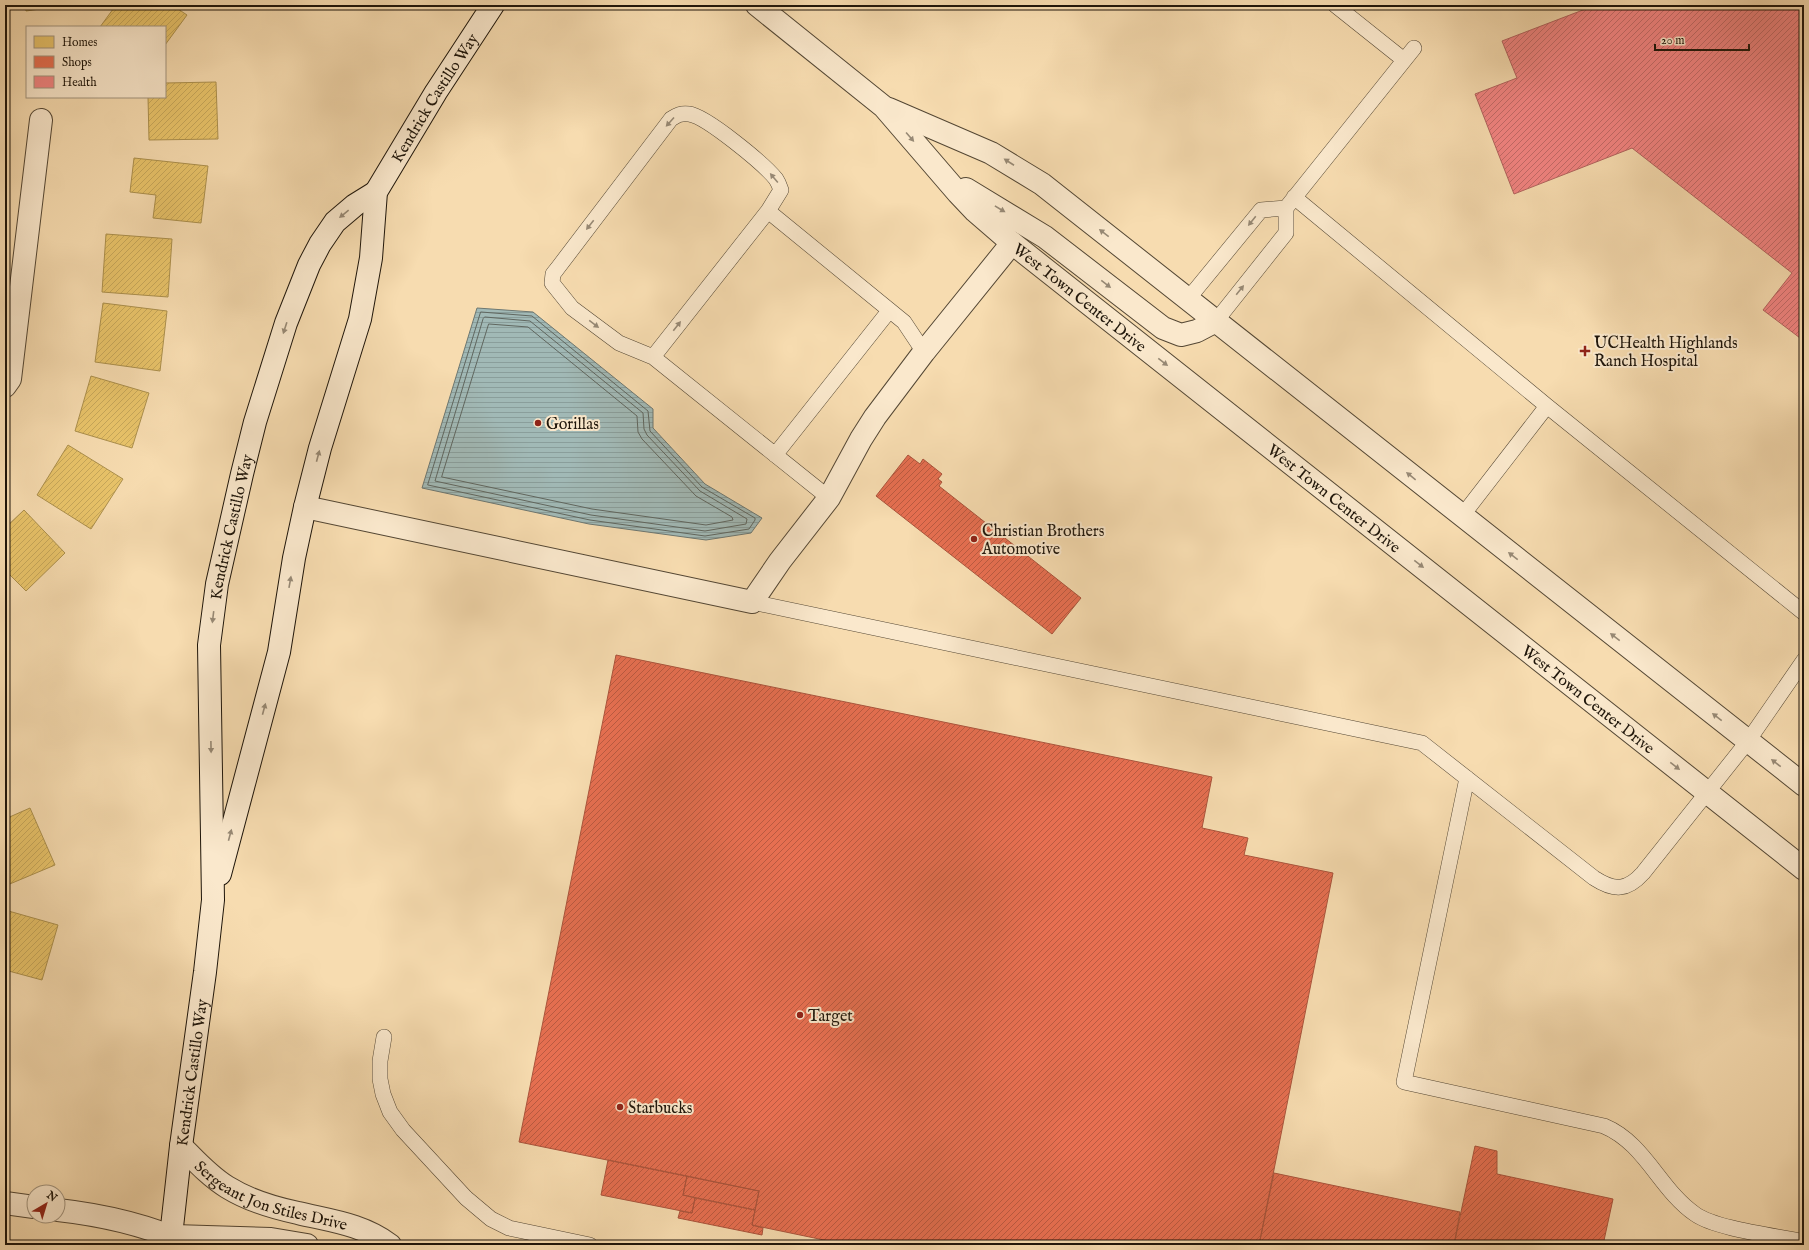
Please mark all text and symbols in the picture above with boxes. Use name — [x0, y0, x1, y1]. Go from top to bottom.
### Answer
legend — [26, 26, 166, 98]
scale bar — [1655, 26, 1749, 52]
street label: Kendrick Castillo Way — [388, 30, 484, 167]
text: 20 m — [1661, 33, 1684, 48]
text: Homes — [62, 35, 98, 50]
text: Shops — [62, 55, 92, 71]
text: Health — [62, 75, 97, 90]
one-way arrow — [665, 117, 674, 127]
one-way arrow — [905, 131, 914, 142]
one-way arrow — [1003, 159, 1014, 166]
one-way arrow — [769, 173, 778, 183]
one-way arrow — [994, 206, 1006, 213]
one-way arrow — [339, 210, 349, 218]
one-way arrow — [1247, 215, 1256, 226]
one-way arrow — [586, 220, 594, 230]
one-way arrow — [1099, 229, 1109, 237]
street label: West Town Center Drive — [1008, 240, 1150, 357]
one-way arrow — [1100, 280, 1111, 288]
one-way arrow — [1236, 285, 1244, 296]
one-way arrow — [589, 320, 600, 329]
one-way arrow — [673, 321, 681, 332]
one-way arrow — [282, 323, 288, 335]
place label: UCHealth Highlands Ranch Hospital — [1594, 334, 1738, 372]
marker: UCHealth Highlands Ranch Hospital — [1579, 345, 1591, 357]
one-way arrow — [1157, 358, 1168, 367]
place label: Gorillas — [546, 415, 599, 435]
marker: Gorillas — [533, 418, 543, 428]
street label: West Town Center Drive — [1262, 441, 1404, 558]
one-way arrow — [316, 449, 322, 462]
street label: Kendrick Castillo Way — [207, 452, 259, 601]
one-way arrow — [1405, 471, 1416, 480]
place label: Christian Brothers Automotive — [981, 522, 1105, 560]
marker: Christian Brothers Automotive — [969, 534, 979, 544]
one-way arrow — [1507, 552, 1518, 561]
one-way arrow — [1413, 560, 1424, 569]
one-way arrow — [287, 576, 293, 588]
one-way arrow — [210, 611, 216, 623]
one-way arrow — [1609, 632, 1620, 641]
street label: West Town Center Drive — [1517, 642, 1658, 759]
one-way arrow — [261, 703, 267, 715]
one-way arrow — [1712, 713, 1723, 721]
one-way arrow — [208, 741, 214, 754]
one-way arrow — [1770, 759, 1781, 767]
one-way arrow — [1669, 762, 1680, 770]
one-way arrow — [228, 829, 234, 841]
street label: Kendrick Castillo Way — [173, 998, 213, 1148]
place label: Target — [808, 1007, 853, 1027]
marker: Target — [795, 1010, 805, 1020]
place label: Starbucks — [628, 1099, 693, 1119]
marker: Starbucks — [615, 1102, 625, 1112]
street label: Sergeant Jon Stiles Drive — [189, 1157, 349, 1236]
north arrow — [26, 1184, 66, 1224]
text: N — [43, 1188, 60, 1206]

